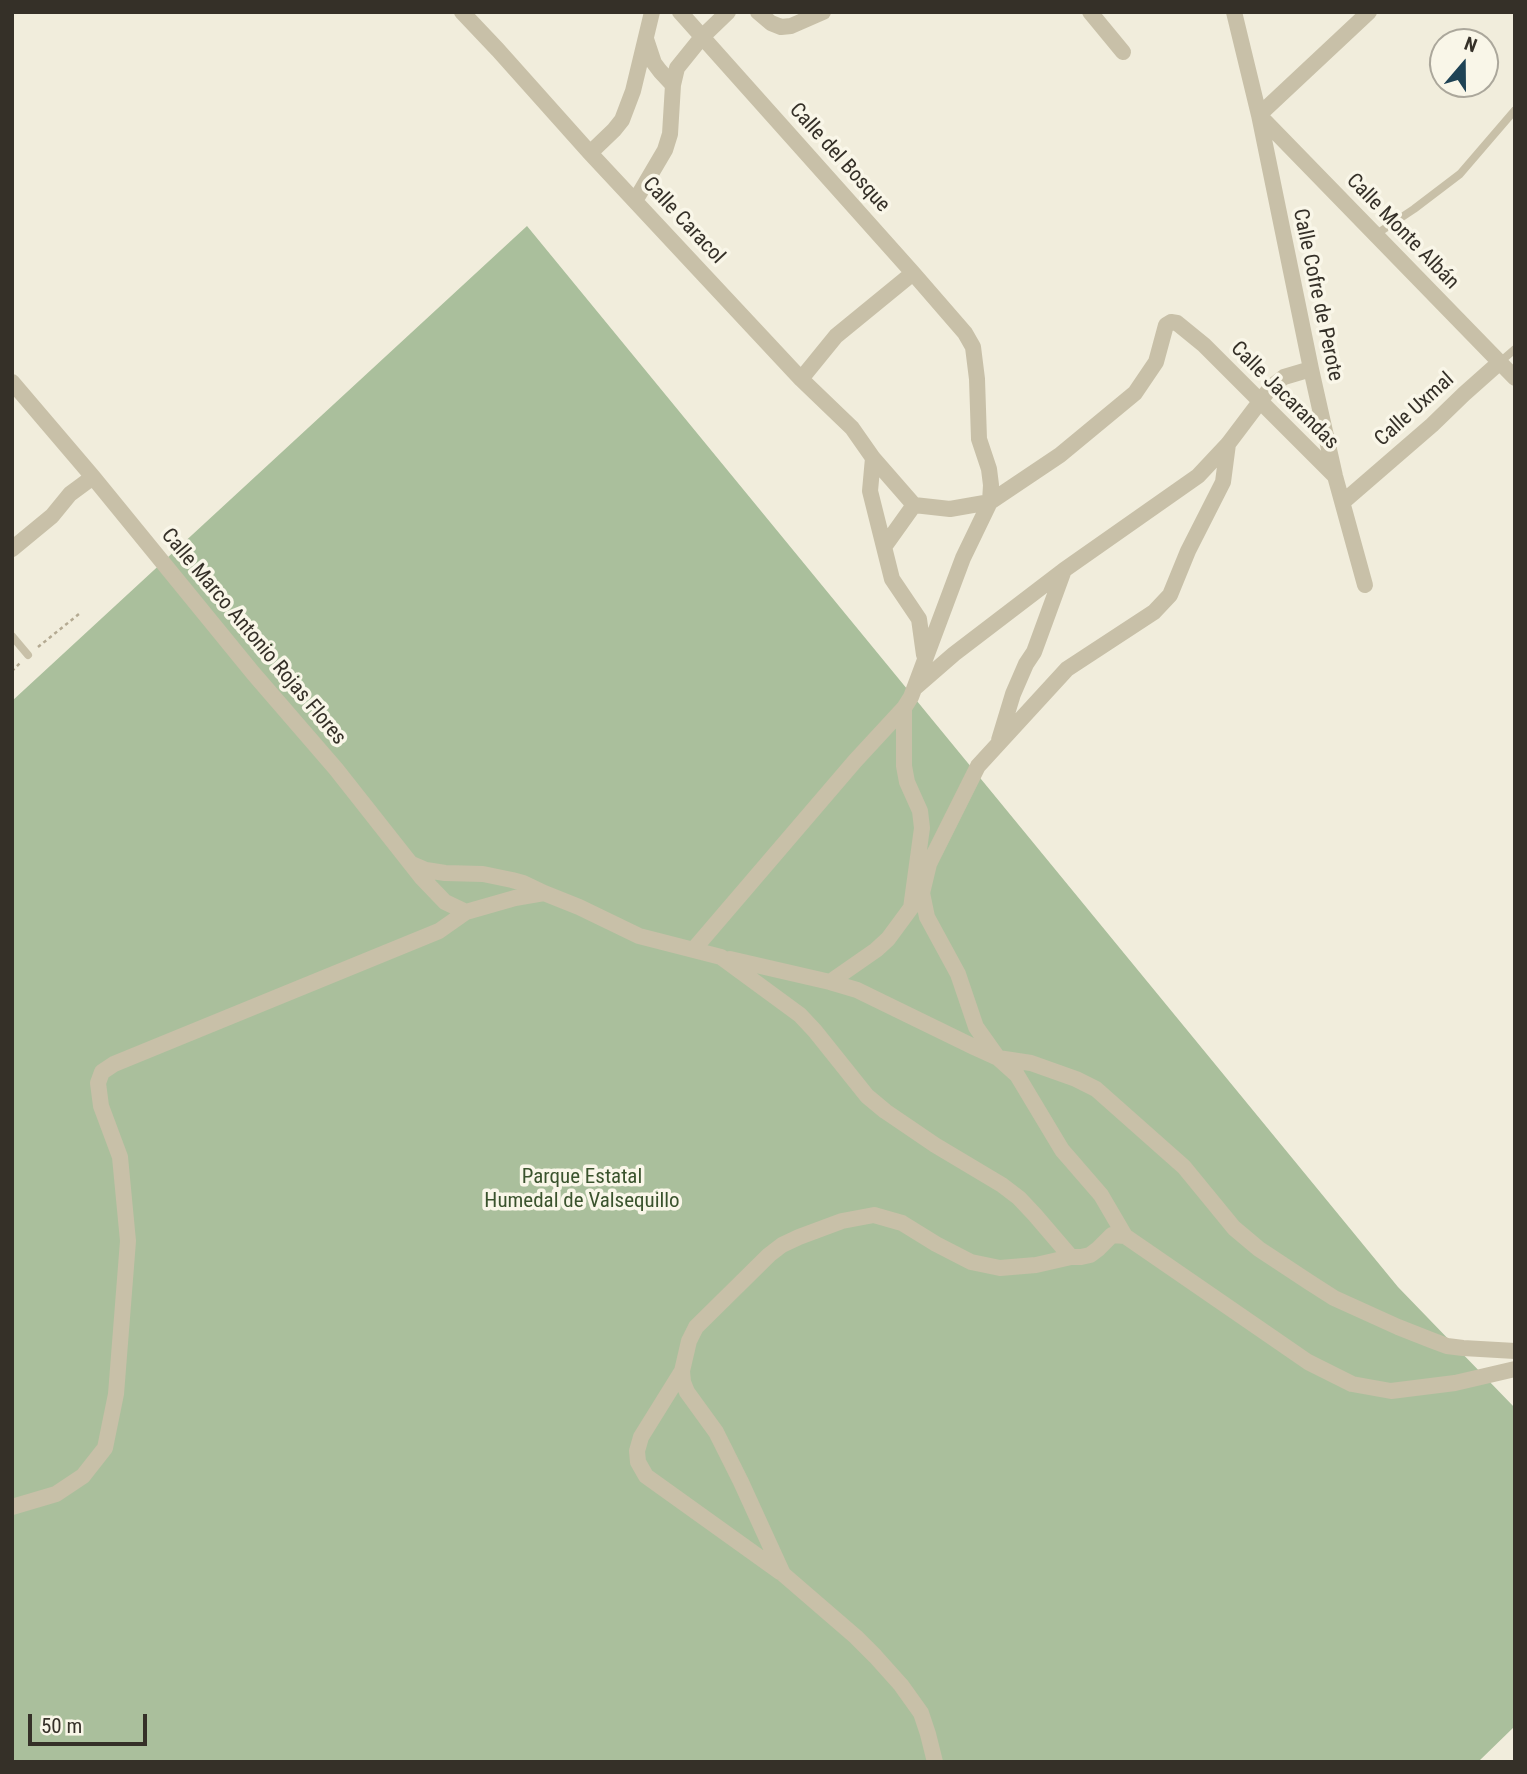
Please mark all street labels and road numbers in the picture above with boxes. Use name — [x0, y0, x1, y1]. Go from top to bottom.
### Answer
street label: Calle del Bosque — [783, 98, 895, 218]
street label: Calle Monte Albán — [1340, 169, 1464, 295]
street label: Calle Caracol — [637, 172, 729, 270]
street label: Calle Cofre de Perote — [1286, 207, 1348, 383]
street label: Calle Jacarandas — [1225, 337, 1343, 455]
street label: Calle Uxmal — [1370, 368, 1460, 452]
street label: Calle Marco Antonio Rojas Flores — [155, 524, 351, 750]

